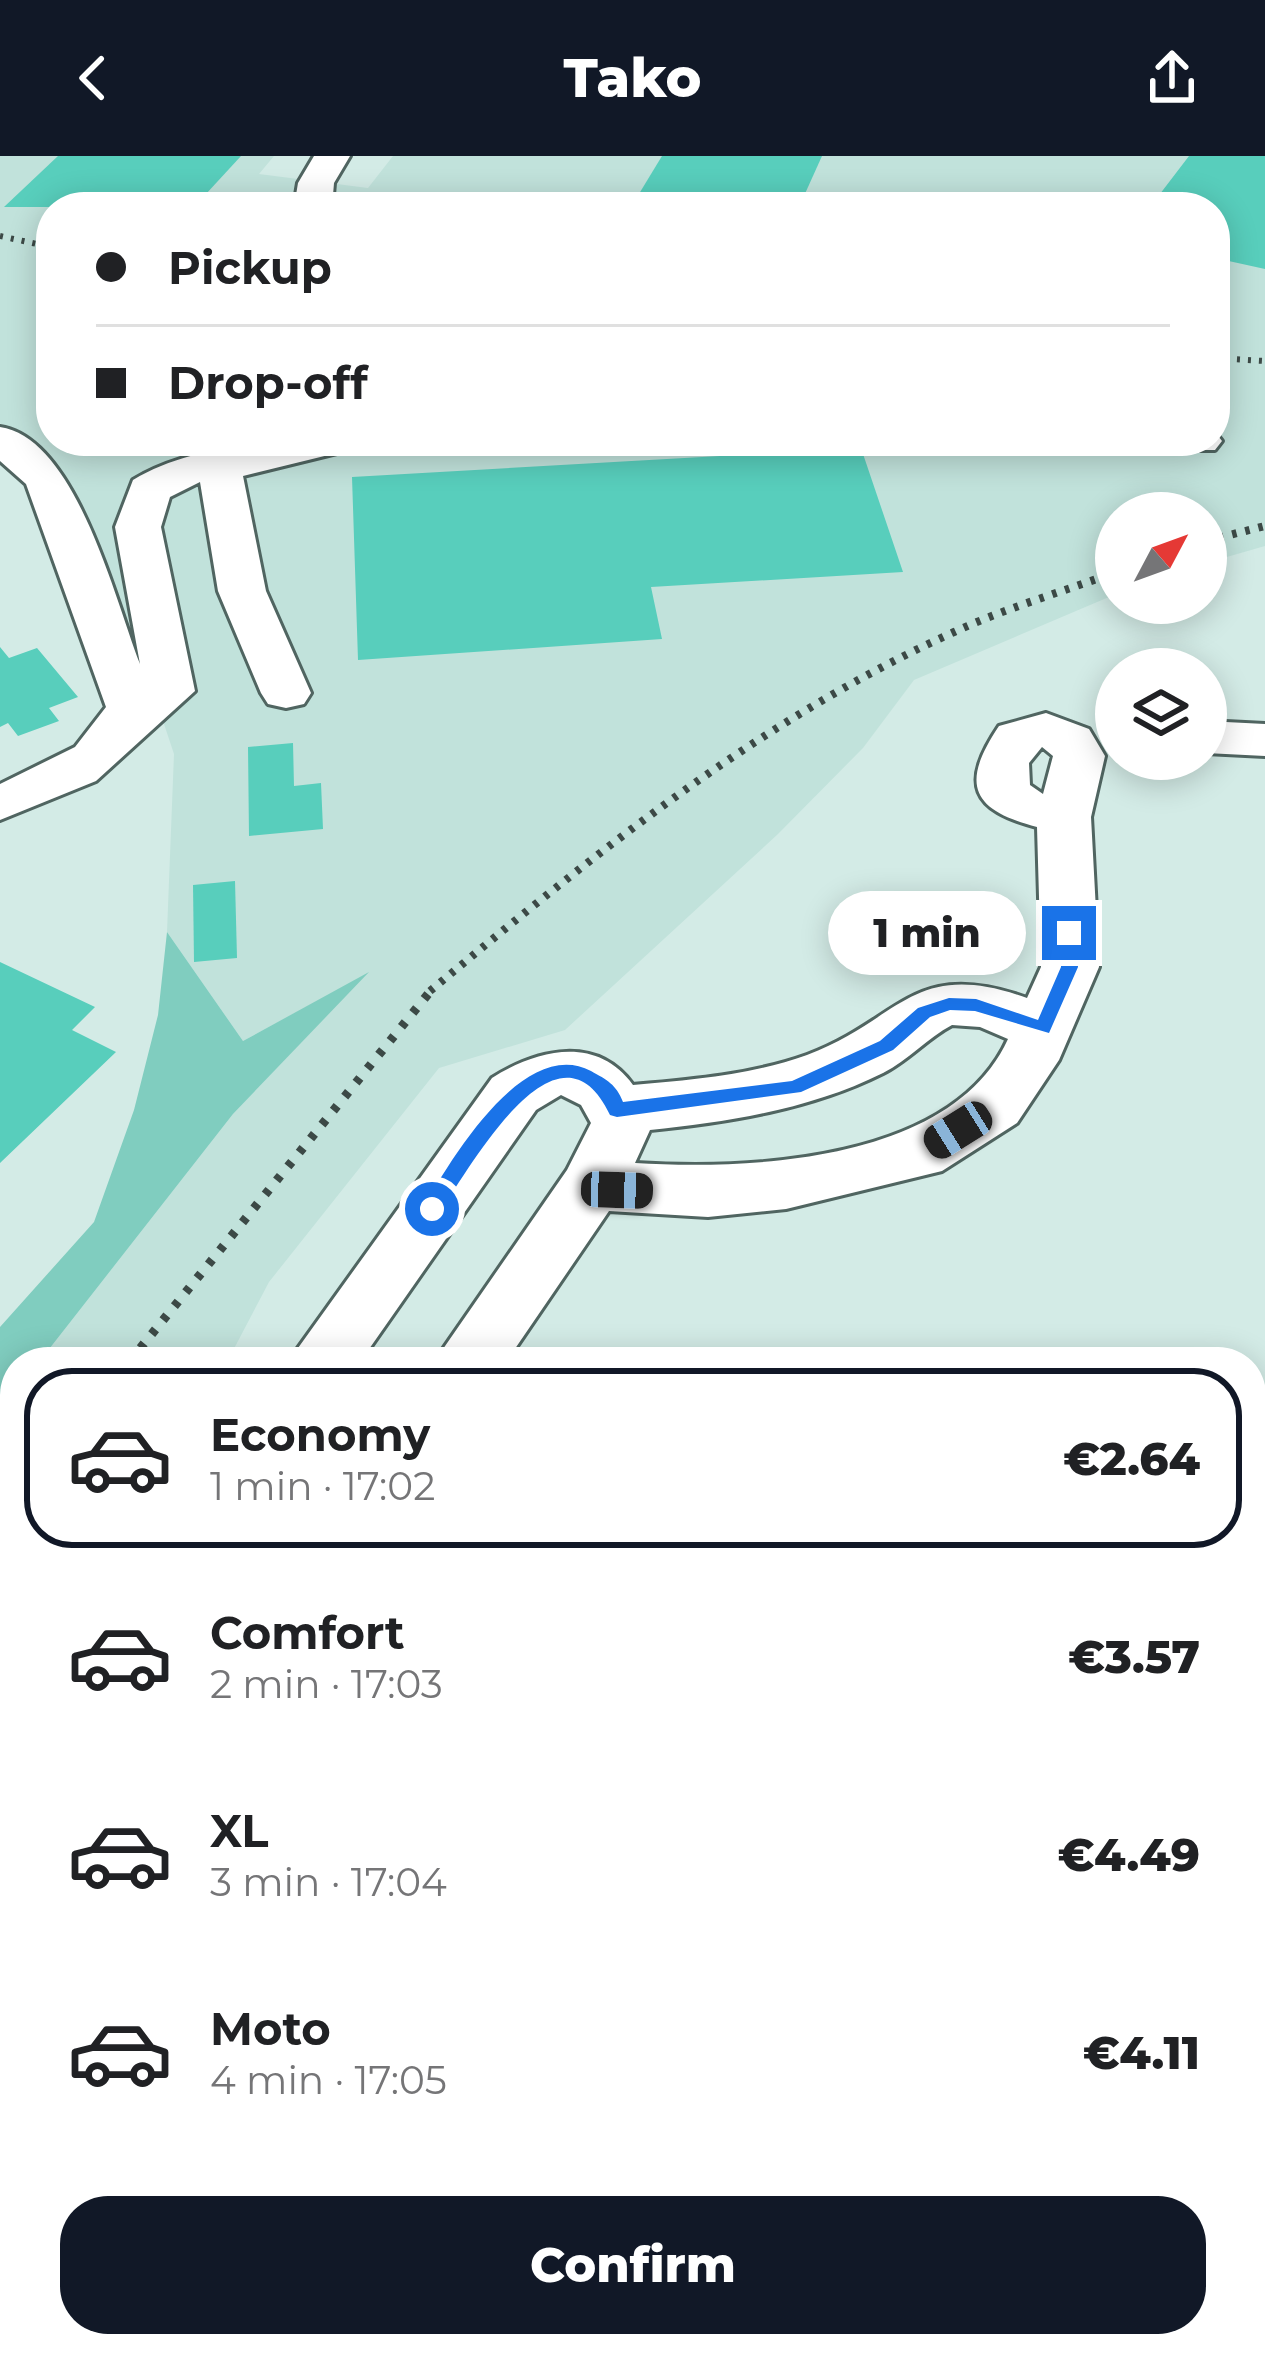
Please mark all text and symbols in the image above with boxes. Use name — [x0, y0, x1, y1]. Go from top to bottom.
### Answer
icon: back — [60, 45, 126, 111]
text: Tako — [563, 45, 702, 111]
icon: share — [1139, 45, 1205, 111]
text: Pickup — [168, 240, 332, 295]
text: Drop-off — [168, 355, 368, 410]
north arrow — [1095, 492, 1227, 624]
map controls — [1095, 492, 1227, 780]
button: layers — [1095, 648, 1227, 780]
callout: 1 min — [829, 891, 1027, 975]
route end — [1042, 906, 1096, 960]
text: 1 min — [873, 909, 981, 957]
car — [918, 1096, 998, 1164]
car — [580, 1171, 654, 1209]
route start — [405, 1182, 459, 1236]
icon: car — [66, 1404, 174, 1512]
text: Economy — [210, 1407, 430, 1462]
text: €2.64 — [1063, 1431, 1200, 1486]
text: 1 min · 17:02 — [210, 1462, 435, 1510]
icon: car — [66, 1602, 174, 1710]
text: Comfort — [210, 1605, 405, 1660]
text: €3.57 — [1068, 1629, 1200, 1684]
text: 2 min · 17:03 — [210, 1660, 443, 1708]
icon: car — [66, 1800, 174, 1908]
text: XL — [210, 1803, 268, 1858]
text: €4.49 — [1057, 1827, 1200, 1882]
text: 3 min · 17:04 — [210, 1858, 447, 1906]
icon: car — [66, 1998, 174, 2106]
text: Moto — [210, 2001, 331, 2056]
text: €4.11 — [1083, 2025, 1200, 2080]
text: 4 min · 17:05 — [210, 2056, 447, 2104]
button: Confirm — [60, 2196, 1206, 2334]

